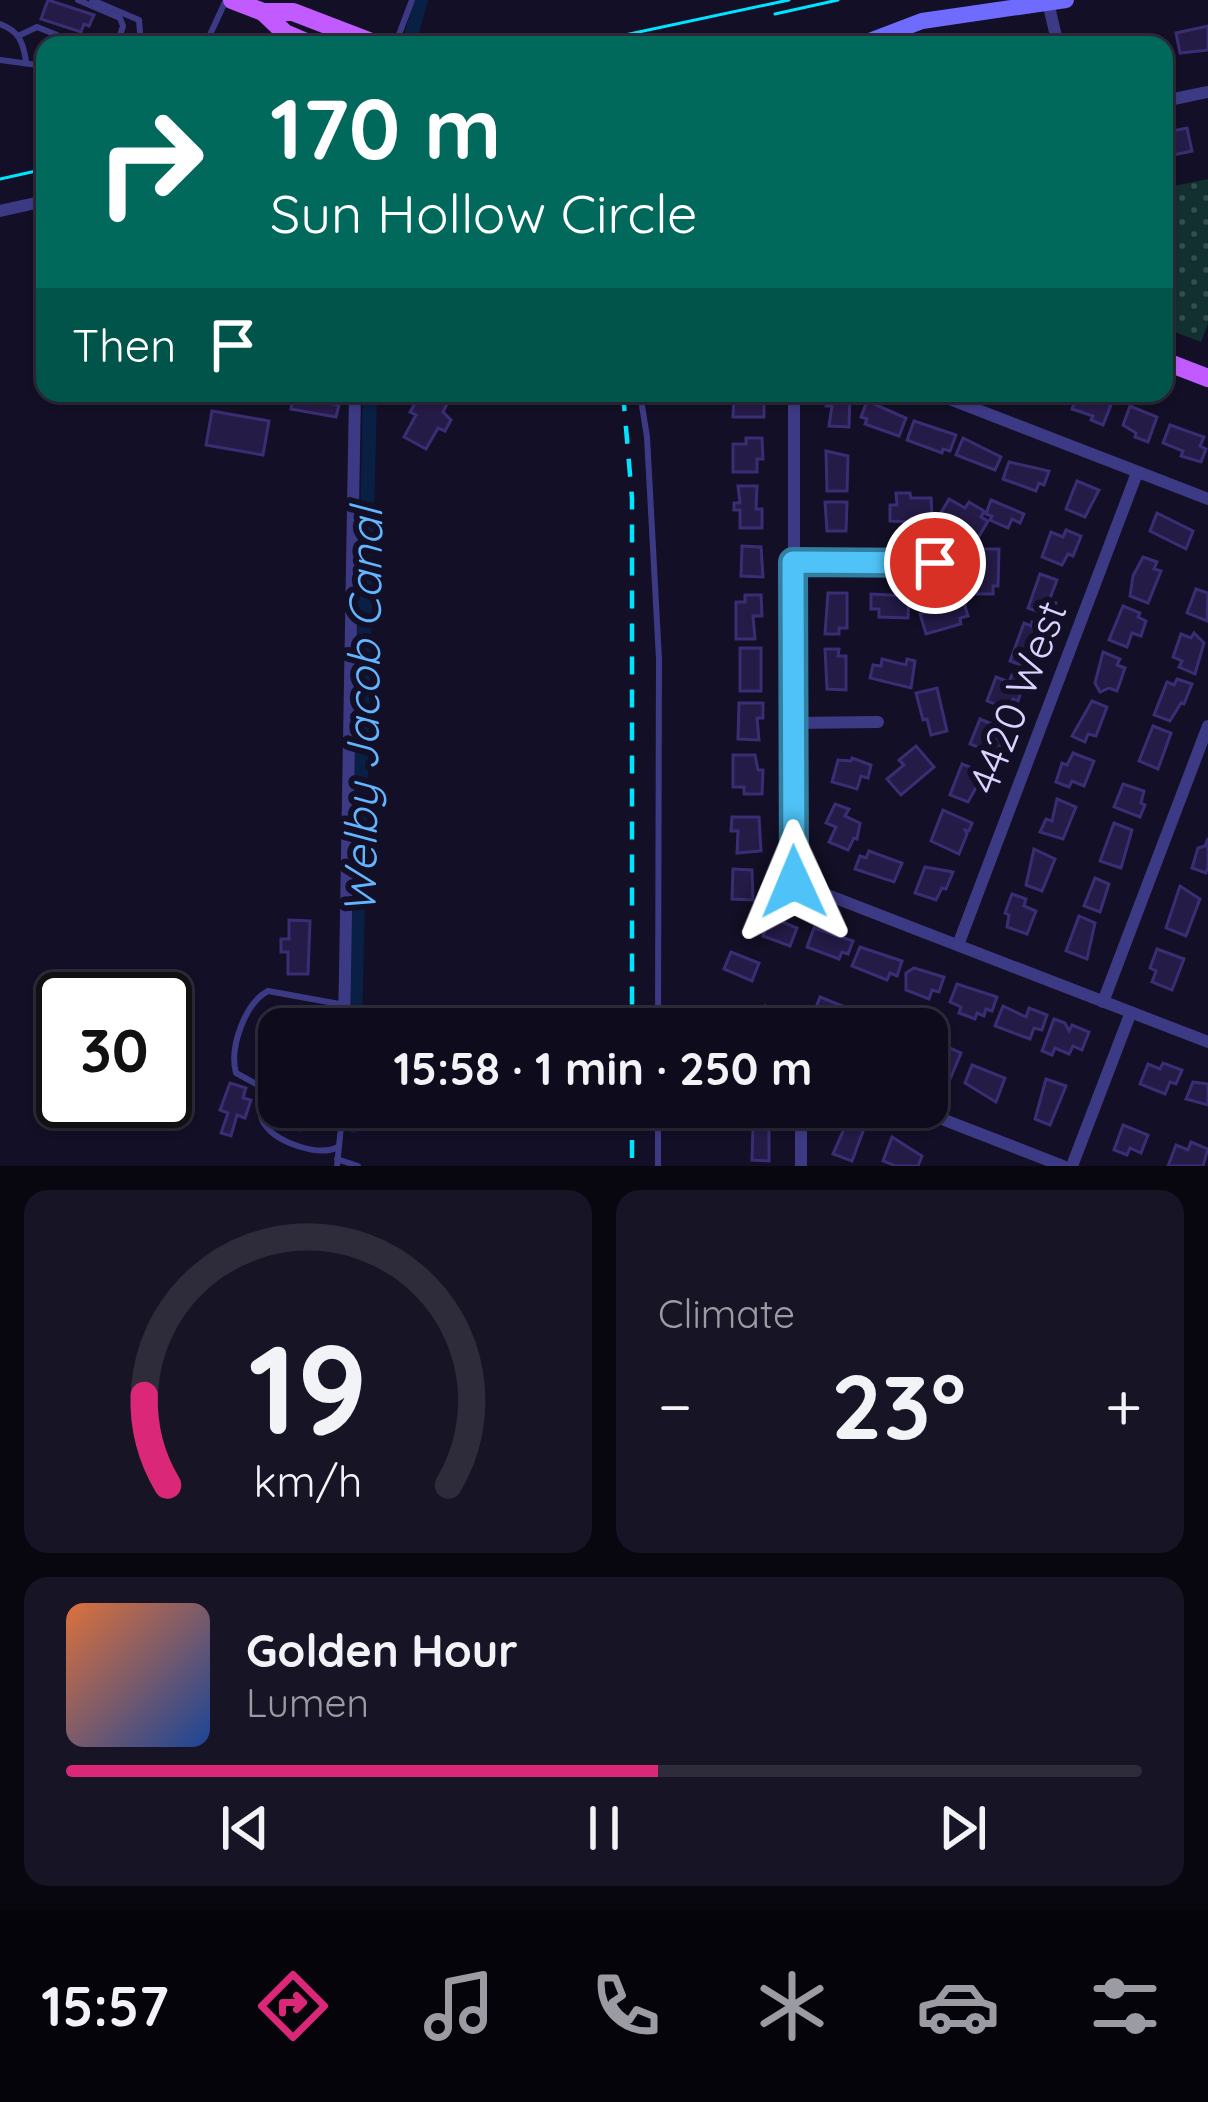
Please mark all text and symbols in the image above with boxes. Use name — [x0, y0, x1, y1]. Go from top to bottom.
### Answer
text: 170 m — [270, 75, 501, 180]
icon: right — [72, 84, 228, 240]
text: Sun Hollow Circle — [270, 179, 698, 247]
icon: arrive — [200, 312, 266, 378]
text: Then — [72, 317, 176, 373]
water label: Welby Jacob Canal — [330, 502, 394, 915]
pin — [884, 512, 986, 614]
icon: arrive — [902, 530, 968, 596]
street label: 4420 West — [956, 593, 1078, 801]
position arrow — [731, 819, 857, 945]
speed limit sign: 30 — [36, 972, 192, 1128]
text: 15:58 · 1 min · 250 m — [394, 1040, 812, 1096]
text: Climate — [658, 1289, 795, 1338]
text: 19 — [248, 1309, 368, 1465]
text: 23° — [831, 1349, 966, 1462]
text: − — [658, 1364, 692, 1447]
text: + — [1105, 1364, 1142, 1447]
text: km/h — [254, 1453, 362, 1507]
text: Golden Hour — [246, 1622, 518, 1678]
text: Lumen — [246, 1678, 369, 1727]
icon: previous — [212, 1795, 278, 1861]
icon: pause — [571, 1795, 637, 1861]
icon: next — [930, 1795, 996, 1861]
icon: directions — [251, 1964, 335, 2048]
icon: music — [417, 1964, 501, 2048]
icon: phone — [584, 1964, 668, 2048]
icon: climate — [750, 1964, 834, 2048]
icon: car — [916, 1964, 1000, 2048]
icon: filters — [1083, 1964, 1167, 2048]
text: 15:57 — [41, 1972, 169, 2040]

